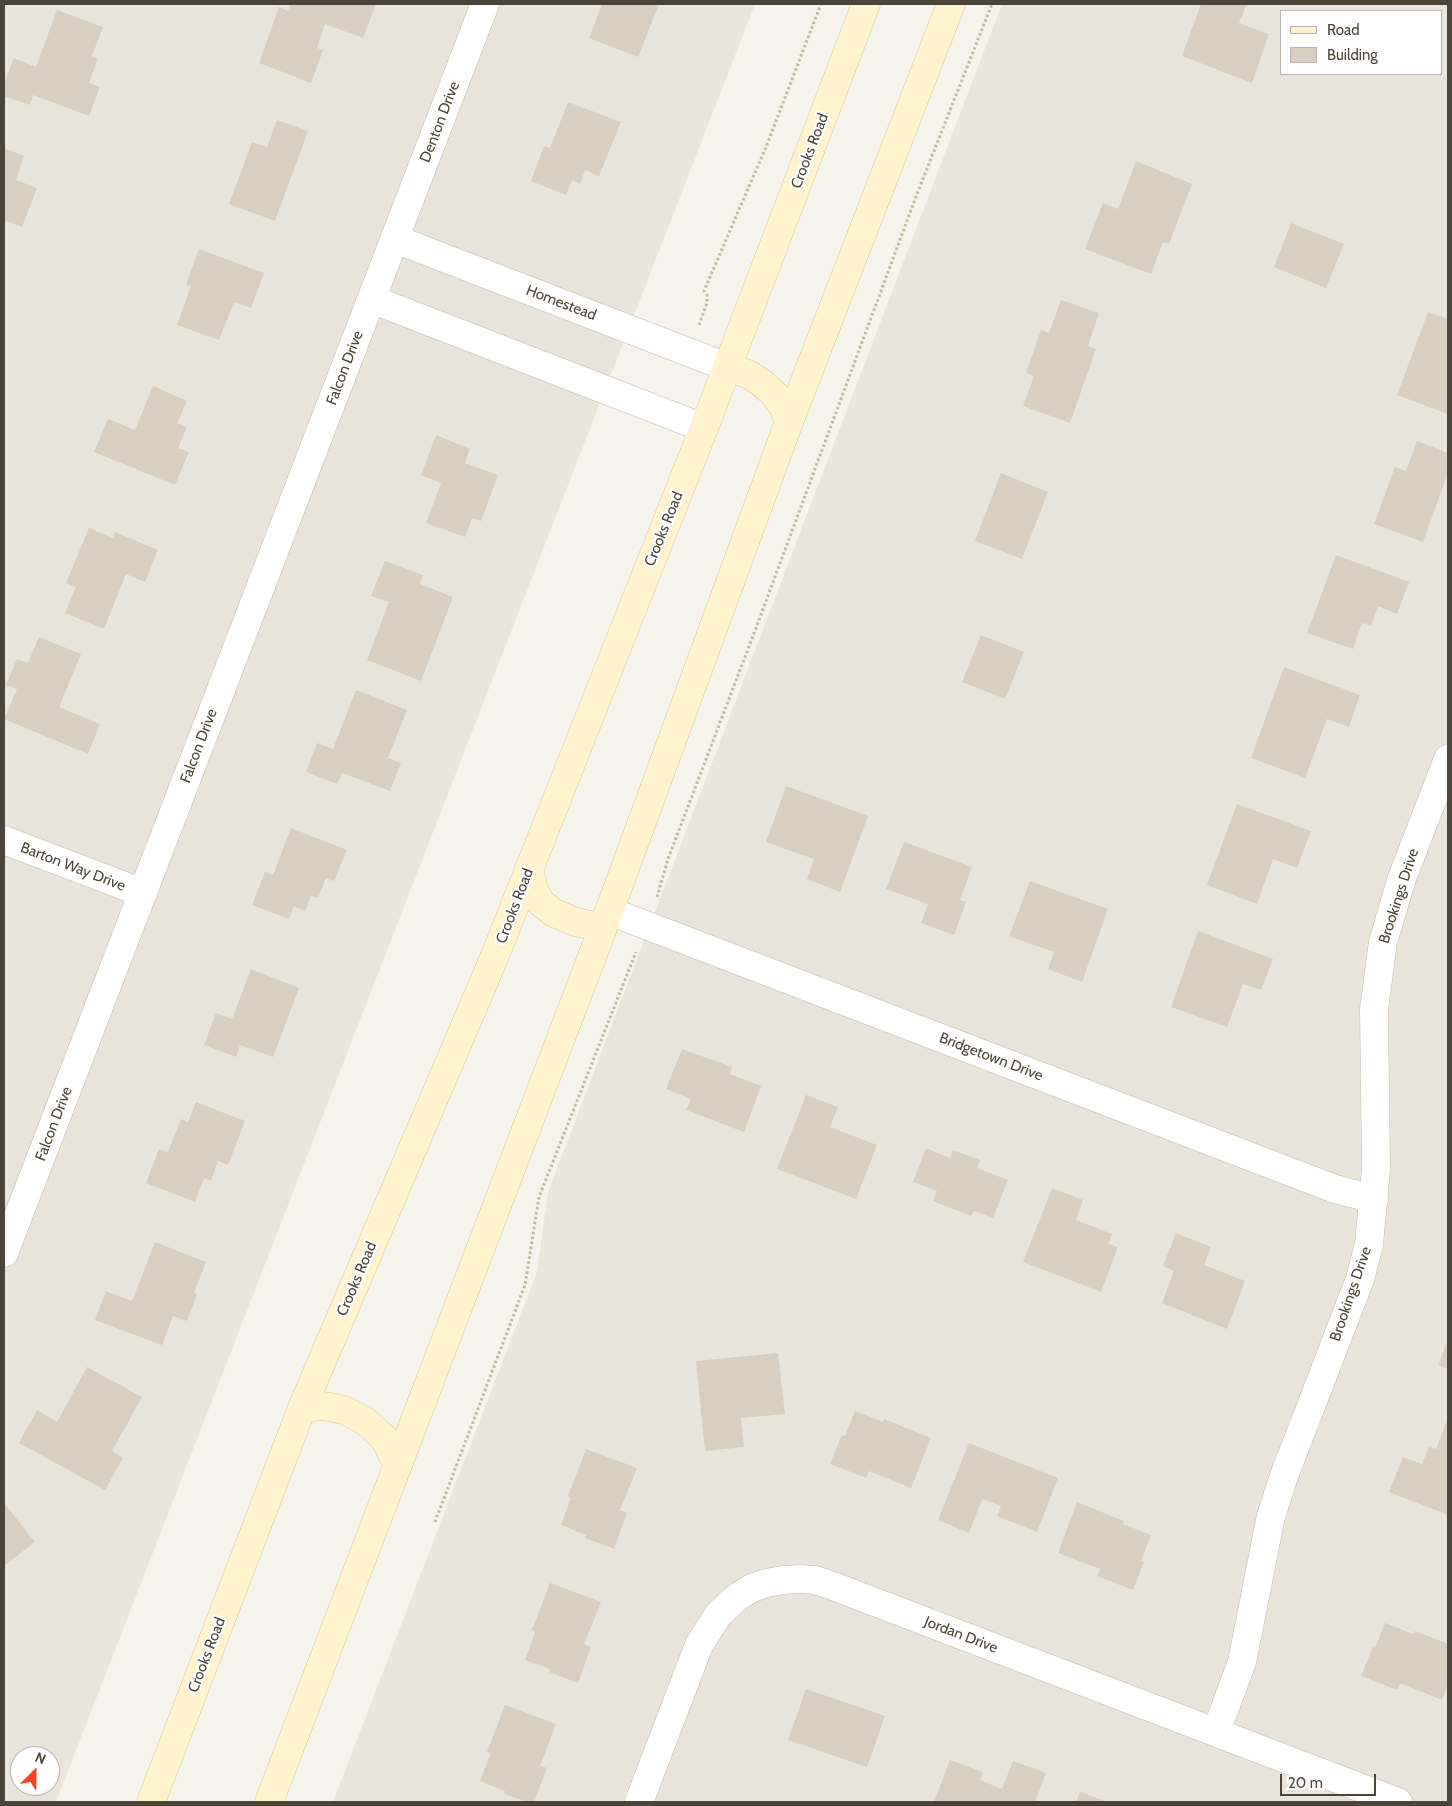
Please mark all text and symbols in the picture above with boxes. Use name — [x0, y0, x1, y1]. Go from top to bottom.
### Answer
legend — [1280, 10, 1442, 75]
text: Road — [1327, 21, 1360, 39]
text: Building — [1327, 46, 1378, 64]
street label: Denton Drive — [416, 79, 464, 165]
street label: Crooks Road — [787, 111, 833, 191]
street label: Homestead — [523, 281, 599, 325]
street label: Falcon Drive — [323, 328, 367, 408]
street label: Crooks Road — [641, 489, 687, 569]
street label: Falcon Drive — [177, 706, 221, 786]
street label: Barton Way Drive — [18, 839, 128, 895]
street label: Brookings Drive — [1375, 846, 1423, 946]
street label: Crooks Road — [492, 866, 538, 946]
street label: Bridgetown Drive — [937, 1029, 1045, 1085]
street label: Falcon Drive — [32, 1084, 76, 1164]
street label: Crooks Road — [333, 1239, 381, 1319]
street label: Brookings Drive — [1326, 1244, 1376, 1344]
street label: Jordan Drive — [922, 1613, 1000, 1657]
street label: Crooks Road — [184, 1615, 230, 1695]
north arrow — [10, 1746, 60, 1796]
text: N — [32, 1748, 49, 1768]
scale bar — [1282, 1764, 1378, 1796]
text: 20 m — [1288, 1774, 1323, 1792]

